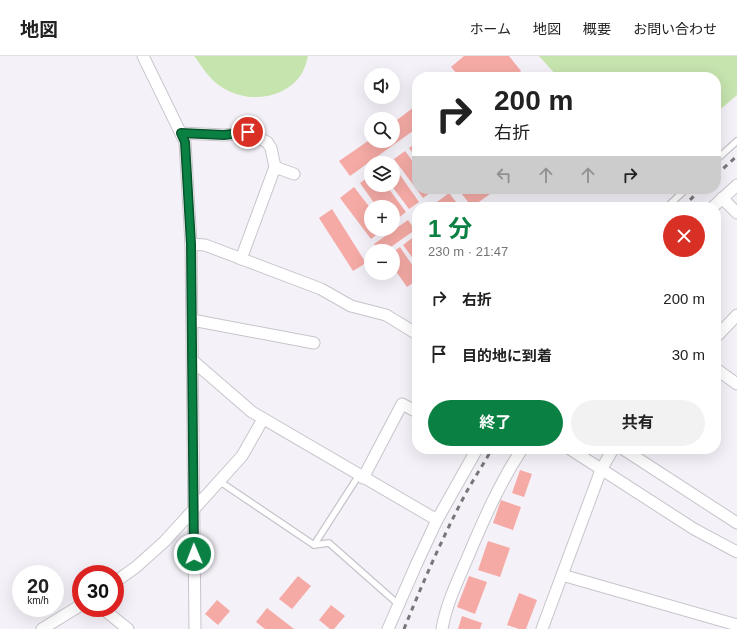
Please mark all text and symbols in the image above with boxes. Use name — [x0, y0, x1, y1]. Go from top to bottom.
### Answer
text: 地図 — [20, 19, 58, 40]
text: ホーム — [469, 21, 511, 37]
text: 地図 — [533, 21, 561, 37]
text: 概要 — [583, 21, 611, 37]
text: お問い合わせ — [633, 21, 717, 37]
map controls — [364, 68, 400, 280]
button: sound — [364, 68, 400, 104]
text: 200 m — [494, 85, 573, 116]
icon: right — [428, 88, 480, 140]
button: search — [364, 112, 400, 148]
pin — [231, 115, 265, 149]
icon: arrive — [237, 121, 259, 143]
text: 右折 — [494, 123, 530, 143]
button: layers — [364, 156, 400, 192]
icon: left — [493, 164, 515, 186]
icon: ahead — [535, 164, 557, 186]
icon: ahead — [577, 164, 599, 186]
icon: right — [619, 164, 641, 186]
button: + — [364, 200, 400, 236]
text: 1 分 — [428, 215, 472, 242]
button: close — [663, 215, 705, 257]
button: − — [364, 244, 400, 280]
text: 230 m · 21:47 — [428, 244, 508, 259]
icon: right — [428, 287, 450, 309]
text: 200 m — [663, 290, 705, 307]
text: 右折 — [462, 291, 492, 308]
icon: arrive — [428, 343, 450, 365]
text: 30 m — [672, 346, 705, 363]
text: 目的地に到着 — [462, 347, 552, 364]
button: 終了 — [428, 400, 563, 446]
button: 共有 — [571, 400, 705, 446]
position arrow — [173, 533, 215, 575]
speed limit sign: 30 — [72, 565, 124, 617]
text: 20 — [27, 575, 49, 597]
text: km/h — [27, 595, 49, 606]

